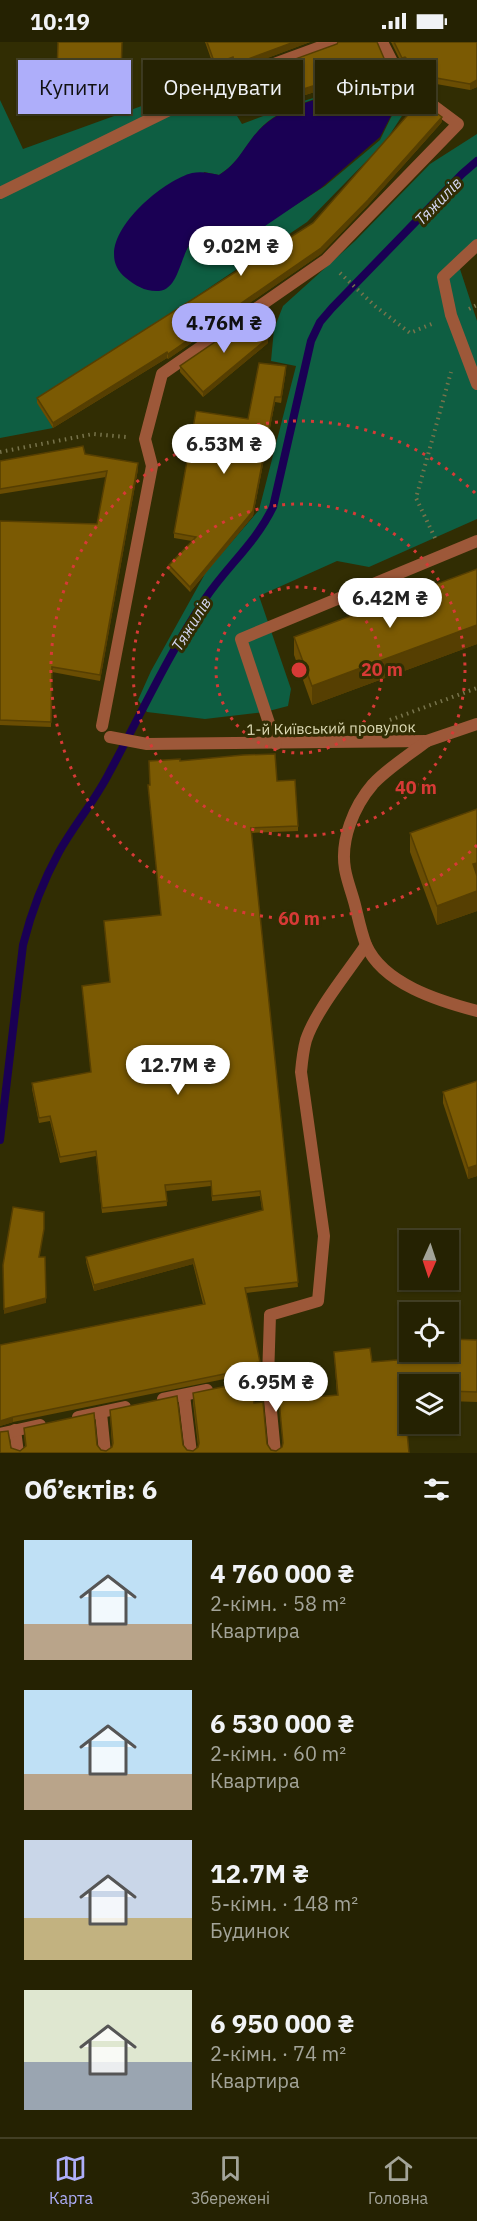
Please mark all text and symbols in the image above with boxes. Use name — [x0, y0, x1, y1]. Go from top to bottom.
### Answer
text: 10:19 — [30, 7, 90, 36]
chip: Купити — [18, 60, 131, 114]
chip: Орендувати — [143, 60, 303, 114]
chip: Фільтри — [315, 60, 436, 114]
water label: Тяжилів — [410, 173, 466, 229]
pin: 9.02M ₴ — [186, 226, 296, 277]
text: 9.02M ₴ — [203, 232, 279, 259]
pin: 4.76M ₴ — [169, 303, 279, 354]
text: 4.76M ₴ — [186, 309, 262, 336]
pin: 6.53M ₴ — [169, 424, 279, 475]
text: 6.53M ₴ — [186, 430, 262, 457]
pin: 6.42M ₴ — [335, 578, 445, 629]
text: 6.42M ₴ — [352, 584, 428, 611]
water label: Тяжилів — [167, 593, 215, 655]
text: 20 m — [361, 658, 403, 681]
centre of rings — [289, 660, 309, 680]
street label: 1-й Київський провулок — [246, 717, 416, 739]
text: 40 m — [395, 776, 437, 799]
text: 60 m — [278, 907, 320, 930]
pin: 12.7M ₴ — [123, 1045, 233, 1096]
text: 12.7M ₴ — [140, 1051, 216, 1078]
north arrow — [399, 1230, 459, 1290]
map controls — [399, 1230, 459, 1434]
button: locate — [399, 1302, 459, 1362]
pin: 6.95M ₴ — [221, 1362, 331, 1413]
text: 6.95M ₴ — [238, 1368, 314, 1395]
button: layers — [399, 1374, 459, 1434]
text: Об’єктів: 6 — [24, 1472, 157, 1506]
icon: filters — [420, 1473, 453, 1506]
text: 4 760 000 ₴ — [210, 1556, 354, 1590]
icon: home — [72, 1564, 144, 1636]
text: 2-кімн. · 58 m² — [210, 1590, 346, 1617]
text: Квартира — [210, 1617, 300, 1644]
text: 6 530 000 ₴ — [210, 1706, 354, 1740]
icon: home — [72, 1714, 144, 1786]
text: 2-кімн. · 60 m² — [210, 1740, 346, 1767]
text: Квартира — [210, 1767, 300, 1794]
text: 12.7M ₴ — [210, 1856, 309, 1890]
icon: home — [72, 1864, 144, 1936]
text: 5-кімн. · 148 m² — [210, 1890, 358, 1917]
text: Будинок — [210, 1917, 290, 1944]
text: 6 950 000 ₴ — [210, 2006, 354, 2040]
icon: home — [72, 2014, 144, 2086]
text: 2-кімн. · 74 m² — [210, 2040, 346, 2067]
text: Квартира — [210, 2067, 300, 2094]
tab: Карта — [49, 2152, 93, 2208]
tab: Збережені — [191, 2152, 270, 2208]
tab: Головна — [368, 2152, 428, 2208]

